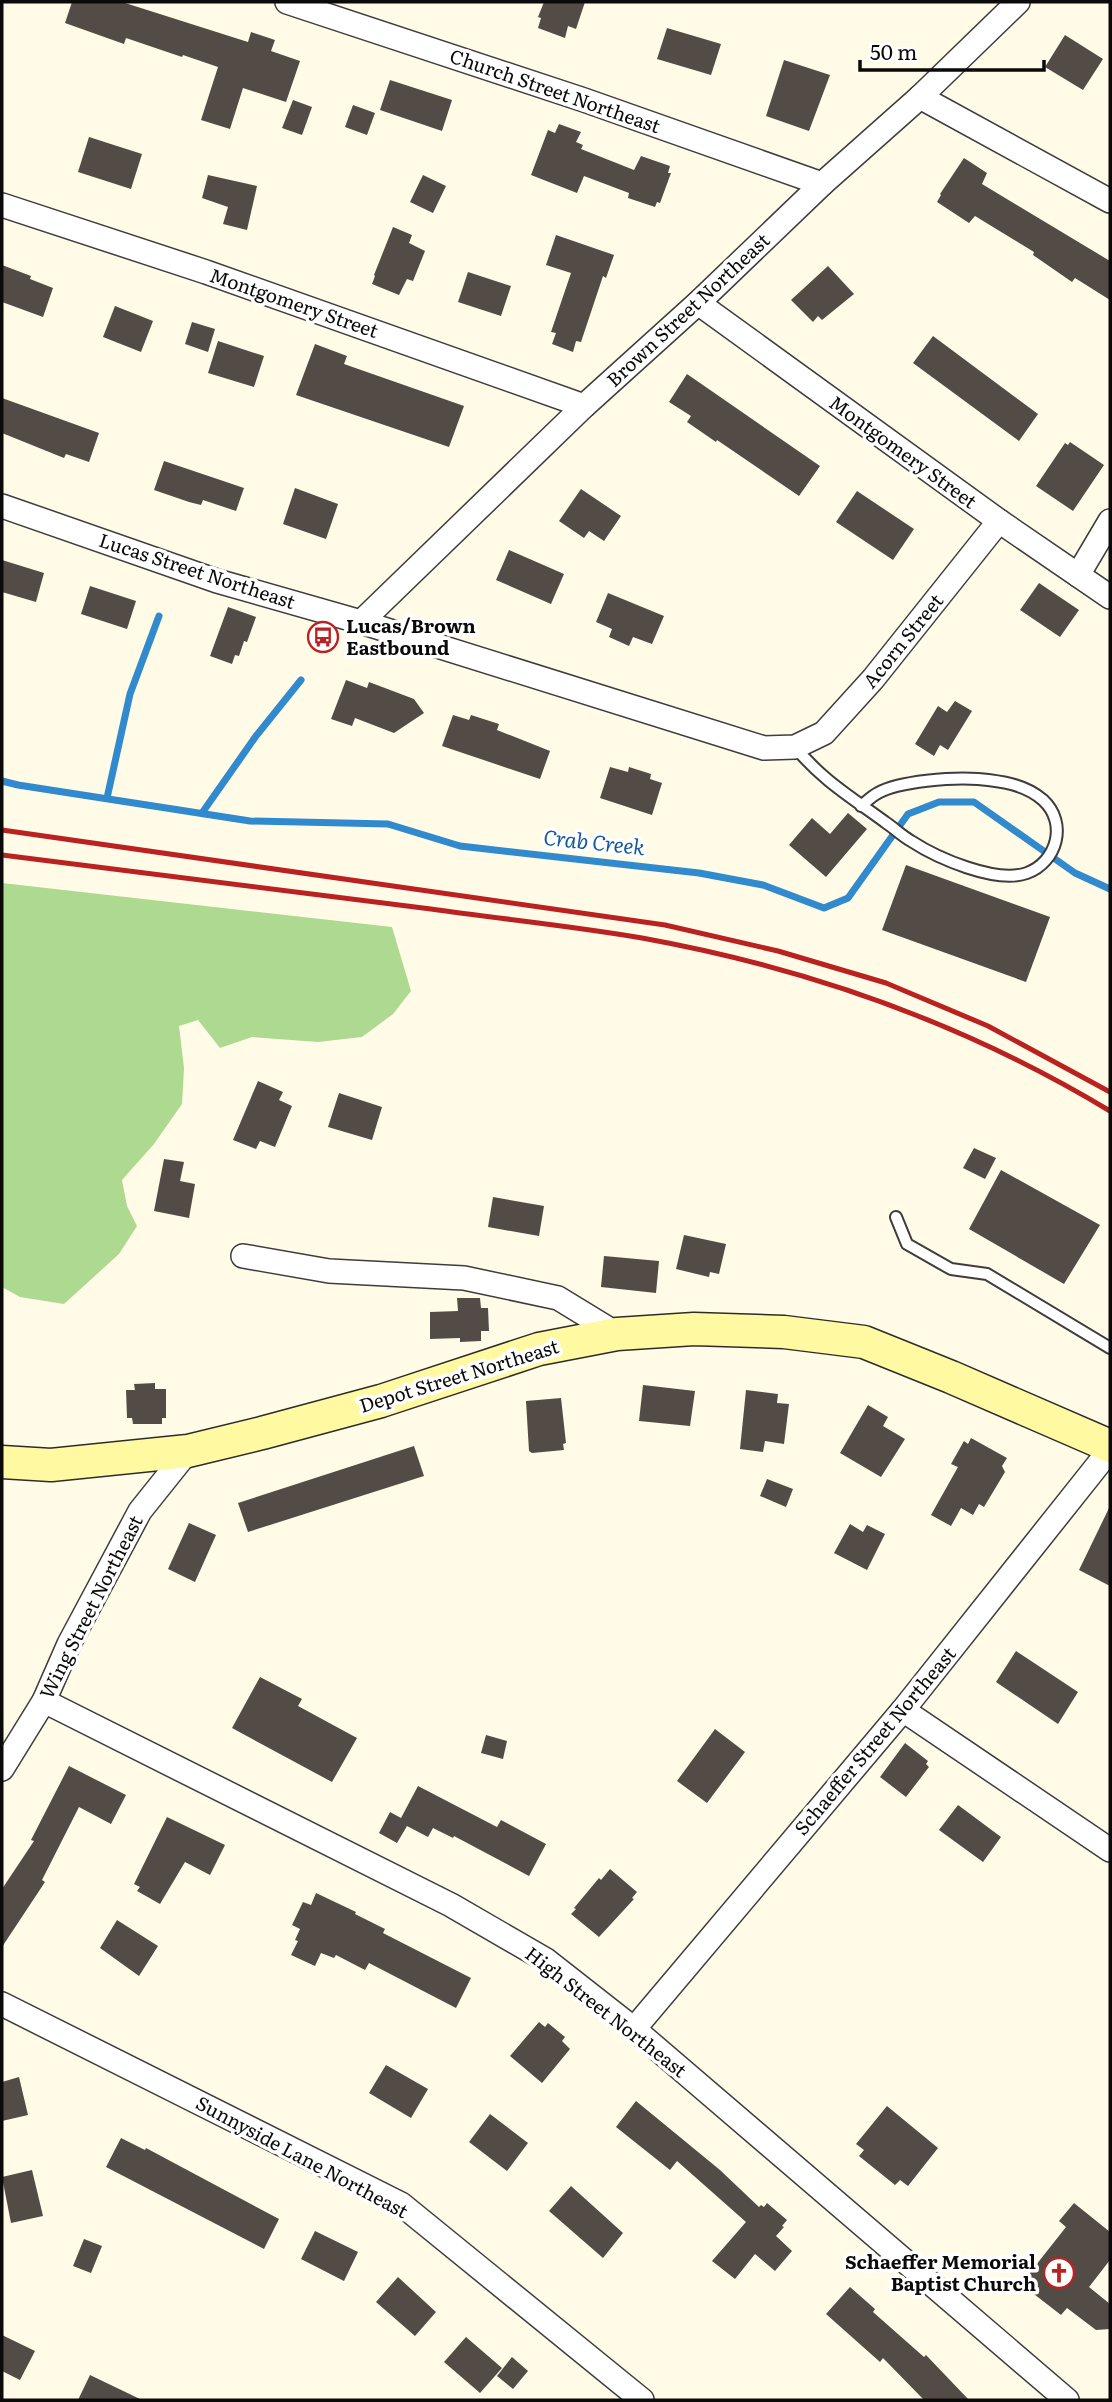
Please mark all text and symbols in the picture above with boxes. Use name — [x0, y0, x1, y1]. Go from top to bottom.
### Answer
scale bar — [860, 28, 1044, 72]
text: 50 m — [870, 35, 917, 66]
street label: Church Street Northeast — [446, 41, 665, 139]
street label: Brown Street Northeast — [599, 226, 775, 393]
street label: Montgomery Street — [206, 260, 383, 344]
street label: Montgomery Street — [824, 388, 983, 515]
street label: Lucas Street Northeast — [96, 525, 299, 615]
street label: Acorn Street — [855, 587, 949, 693]
place label: Lucas/Brown Eastbound — [346, 611, 476, 661]
bus stop icon: Lucas/Brown Eastbound — [306, 620, 340, 654]
water label: Crab Creek — [542, 820, 647, 861]
street label: Depot Street Northeast — [355, 1331, 562, 1419]
street label: Wing Street Northeast — [32, 1510, 149, 1703]
street label: Schaeffer Street Northeast — [787, 1640, 962, 1841]
street label: High Street Northeast — [520, 1939, 694, 2083]
street label: Sunnyside Lane Northeast — [191, 2088, 414, 2224]
place label: Schaeffer Memorial Baptist Church — [845, 2247, 1036, 2297]
church icon: Schaeffer Memorial Baptist Church — [1042, 2256, 1076, 2290]

